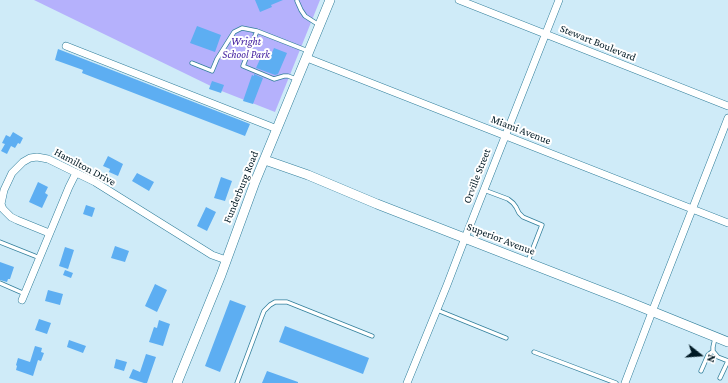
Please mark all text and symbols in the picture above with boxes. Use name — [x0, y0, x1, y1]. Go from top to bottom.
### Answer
street label: Stewart Boulevard — [558, 22, 638, 64]
park label: Wright School Park — [222, 35, 270, 61]
street label: Miami Avenue — [489, 112, 553, 148]
street label: Hamilton Drive — [52, 145, 118, 189]
street label: Orville Street — [460, 147, 494, 205]
street label: Funderburg Road — [221, 149, 261, 225]
street label: Superior Avenue — [465, 220, 537, 258]
north arrow — [680, 335, 720, 375]
text: N — [705, 353, 718, 364]

